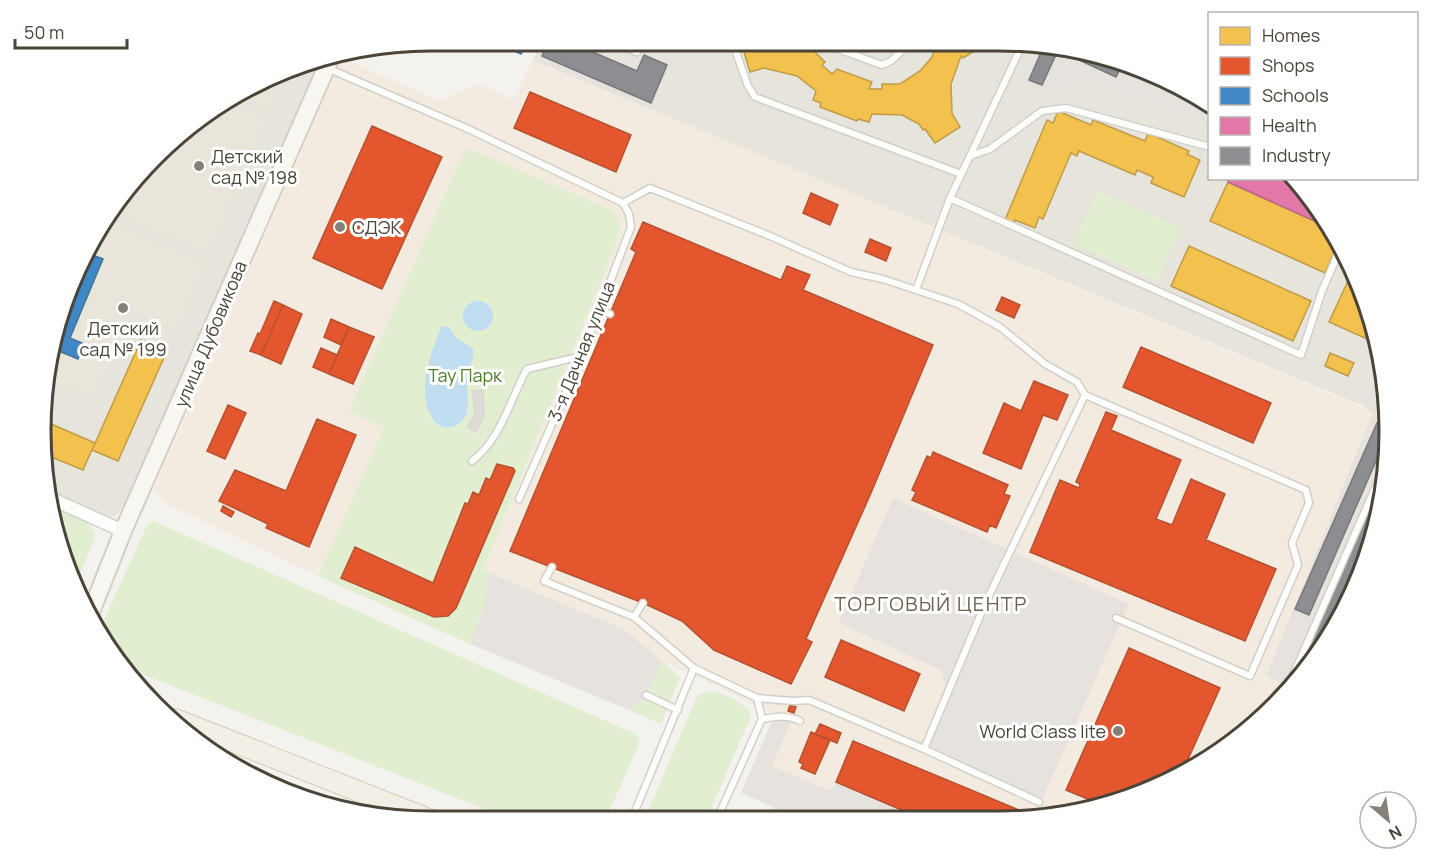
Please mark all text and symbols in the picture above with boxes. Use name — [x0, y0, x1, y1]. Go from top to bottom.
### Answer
scale bar — [15, 12, 128, 50]
legend — [1208, 12, 1418, 180]
text: 50 m — [24, 20, 64, 44]
text: Homes — [1262, 23, 1320, 47]
text: Shops — [1262, 53, 1314, 77]
text: Schools — [1262, 83, 1329, 107]
text: Health — [1262, 113, 1317, 137]
text: Industry — [1262, 143, 1331, 167]
place label: Детский сад № 198 — [211, 144, 297, 189]
marker: Детский сад № 198 — [192, 159, 206, 173]
place label: СДЭК — [352, 215, 401, 239]
marker: СДЭК — [333, 220, 347, 234]
street label: улица Дубовикова — [168, 257, 252, 411]
street label: 3-я Дачная улица — [542, 277, 620, 425]
marker: Детский сад № 199 — [116, 301, 130, 315]
place label: Детский сад № 199 — [79, 316, 167, 361]
park label: Тау Парк — [428, 363, 503, 387]
district label: ТОРГОВЫЙ ЦЕНТР — [834, 590, 1028, 617]
place label: World Class lite — [979, 719, 1106, 743]
marker: World Class lite — [1111, 724, 1125, 738]
north arrow — [1358, 790, 1418, 850]
text: N — [1385, 821, 1406, 846]

